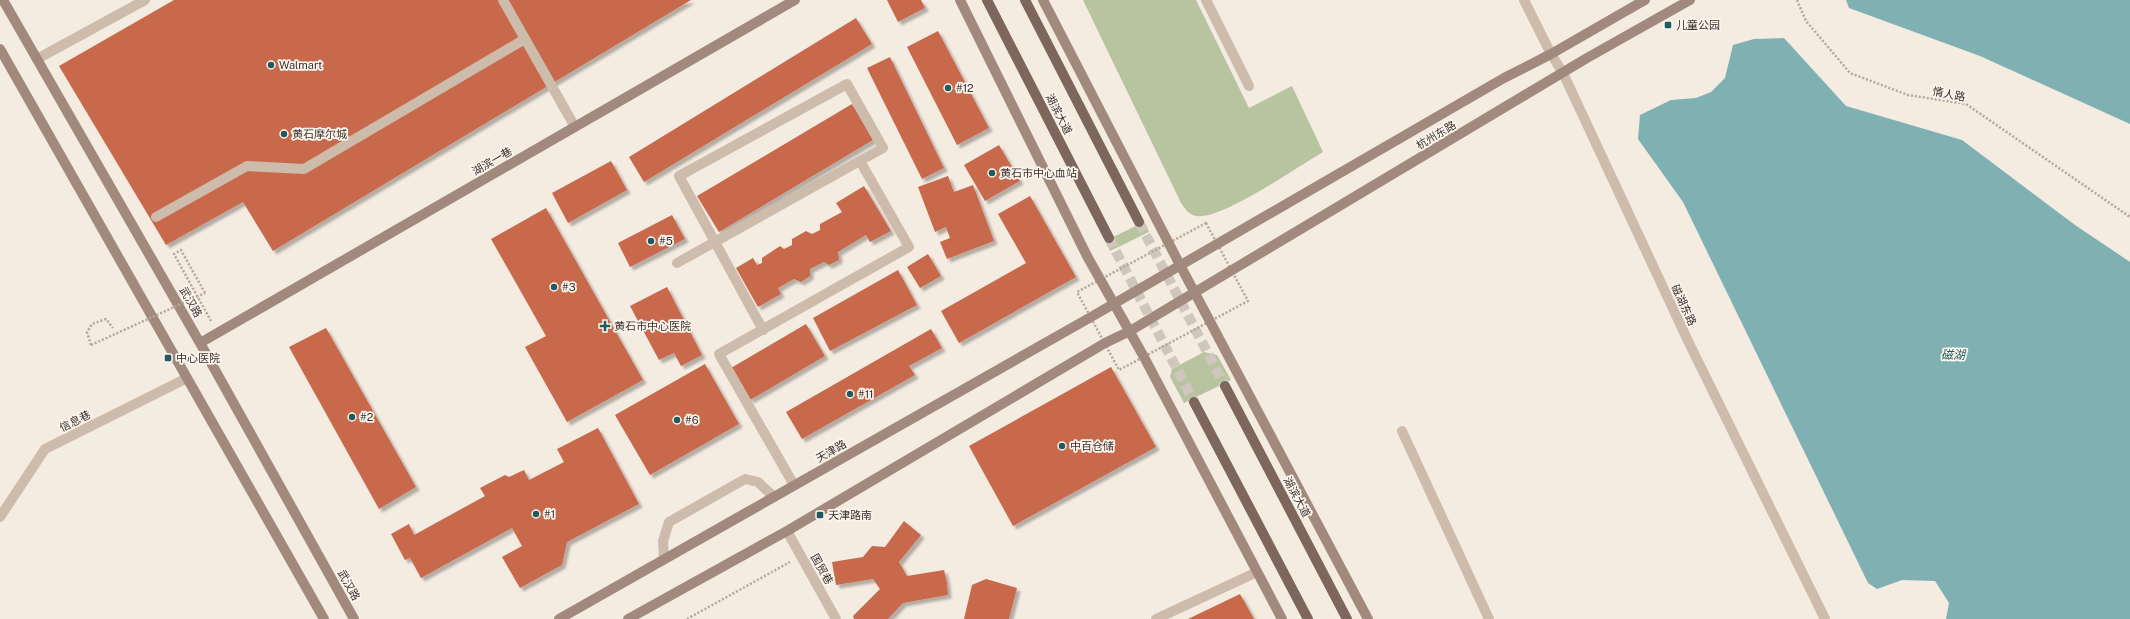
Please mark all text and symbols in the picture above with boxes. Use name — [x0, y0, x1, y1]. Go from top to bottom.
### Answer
place label: 儿童公园 — [1676, 19, 1720, 31]
marker: 儿童公园 — [1663, 20, 1673, 30]
place label: Walmart — [279, 59, 322, 71]
marker: Walmart — [266, 60, 276, 70]
place label: #12 — [956, 82, 974, 94]
marker: #12 — [943, 83, 953, 93]
street label: 情人路 — [1932, 85, 1966, 103]
street label: 湖滨大道 — [1044, 92, 1074, 136]
street label: 杭州东路 — [1414, 119, 1458, 151]
place label: 黄石摩尔城 — [292, 128, 347, 140]
marker: 黄石摩尔城 — [279, 129, 289, 139]
street label: 湖滨一巷 — [470, 145, 514, 177]
place label: 黄石市中心血站 — [1000, 167, 1077, 179]
marker: 黄石市中心血站 — [987, 168, 997, 178]
place label: #5 — [659, 235, 673, 247]
marker: #5 — [646, 236, 656, 246]
place label: #3 — [562, 281, 576, 293]
marker: #3 — [549, 282, 559, 292]
street label: 磁湖东路 — [1669, 283, 1699, 327]
street label: 武汉路 — [178, 285, 204, 319]
marker: 黄石市中心医院 — [599, 320, 611, 332]
place label: 黄石市中心医院 — [614, 320, 691, 332]
water label: 磁湖 — [1941, 348, 1967, 362]
place label: 中心医院 — [176, 352, 220, 364]
marker: 中心医院 — [163, 353, 173, 363]
place label: #11 — [858, 388, 874, 400]
marker: #11 — [845, 389, 855, 399]
street label: 信息巷 — [58, 408, 92, 434]
place label: #2 — [360, 411, 374, 423]
marker: #2 — [347, 412, 357, 422]
place label: #6 — [685, 414, 699, 426]
marker: #6 — [672, 415, 682, 425]
street label: 天津路 — [814, 438, 848, 464]
place label: 中百仓储 — [1070, 440, 1114, 452]
marker: 中百仓储 — [1057, 441, 1067, 451]
street label: 湖滨大道 — [1281, 475, 1313, 519]
place label: #1 — [544, 508, 555, 520]
marker: #1 — [531, 509, 541, 519]
place label: 天津路南 — [828, 509, 872, 521]
marker: 天津路南 — [815, 510, 825, 520]
street label: 国贸巷 — [809, 552, 835, 586]
street label: 武汉路 — [336, 568, 362, 602]

